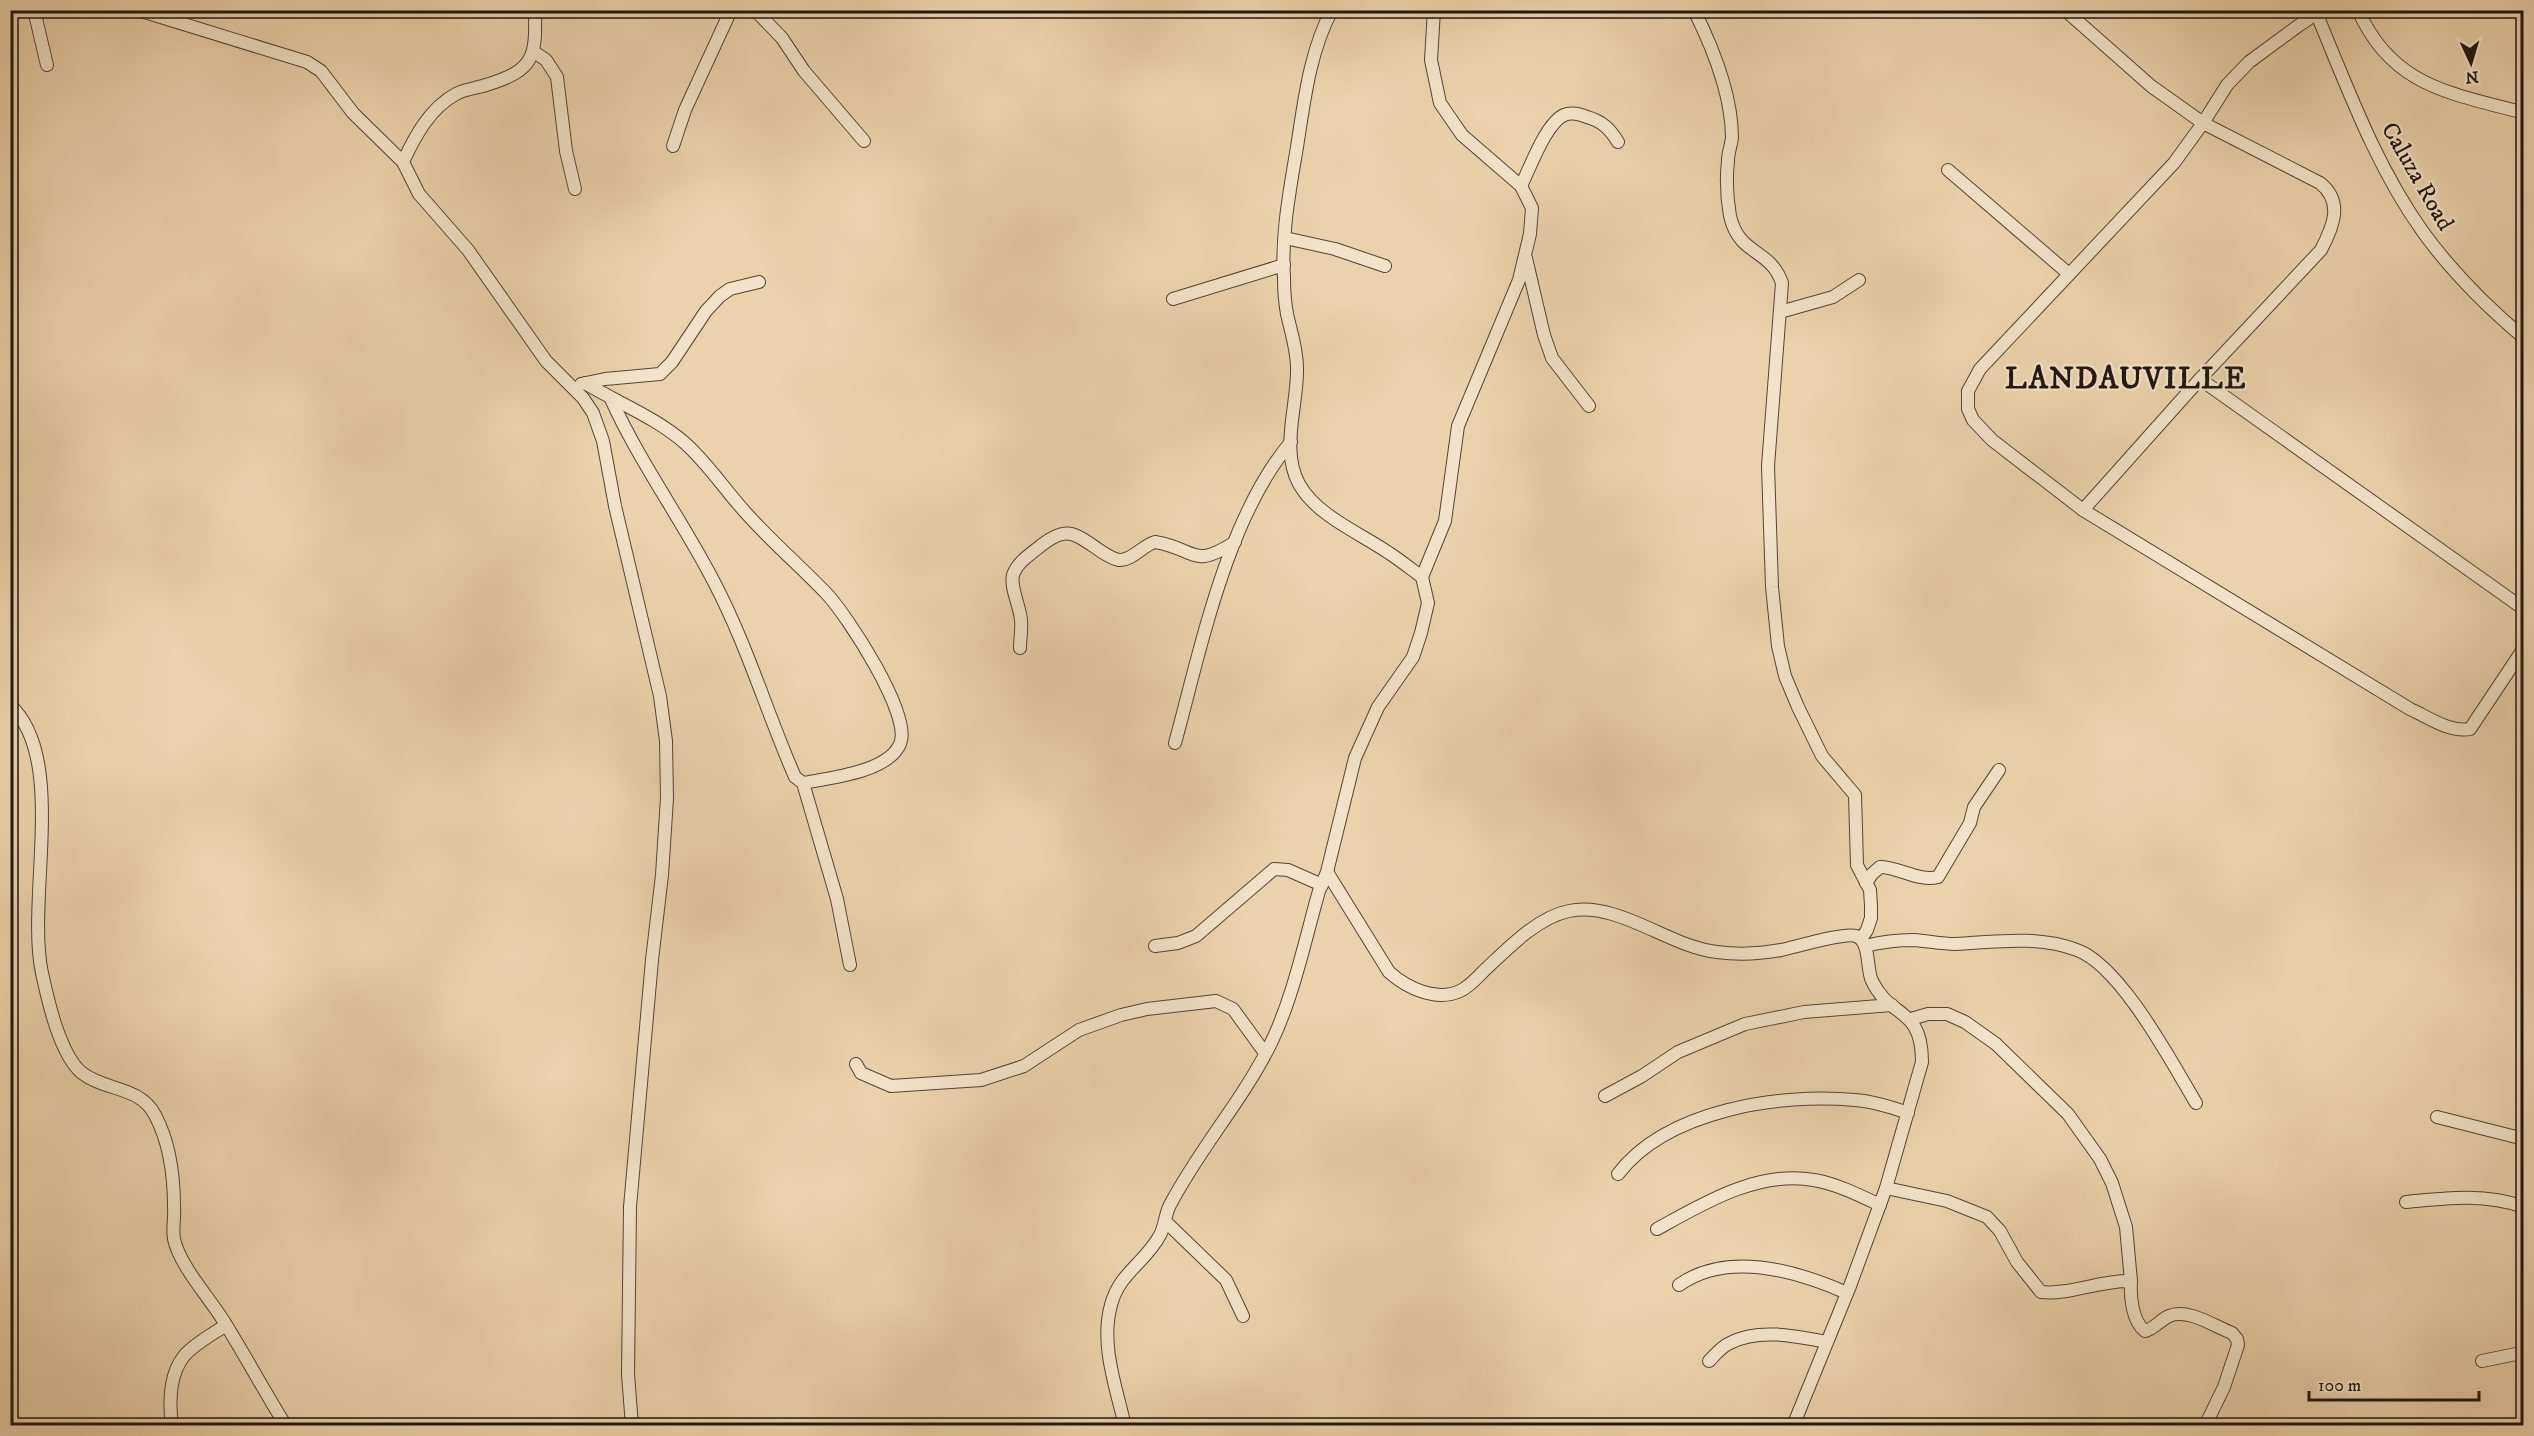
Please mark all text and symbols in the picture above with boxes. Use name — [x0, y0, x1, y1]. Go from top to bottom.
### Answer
north arrow — [2441, 33, 2501, 93]
text: N — [2465, 67, 2479, 87]
street label: Caluza Road — [2374, 117, 2460, 236]
district label: LANDAUVILLE — [2005, 361, 2247, 398]
scale bar — [2309, 1364, 2478, 1402]
text: 100 m — [2318, 1375, 2361, 1397]

